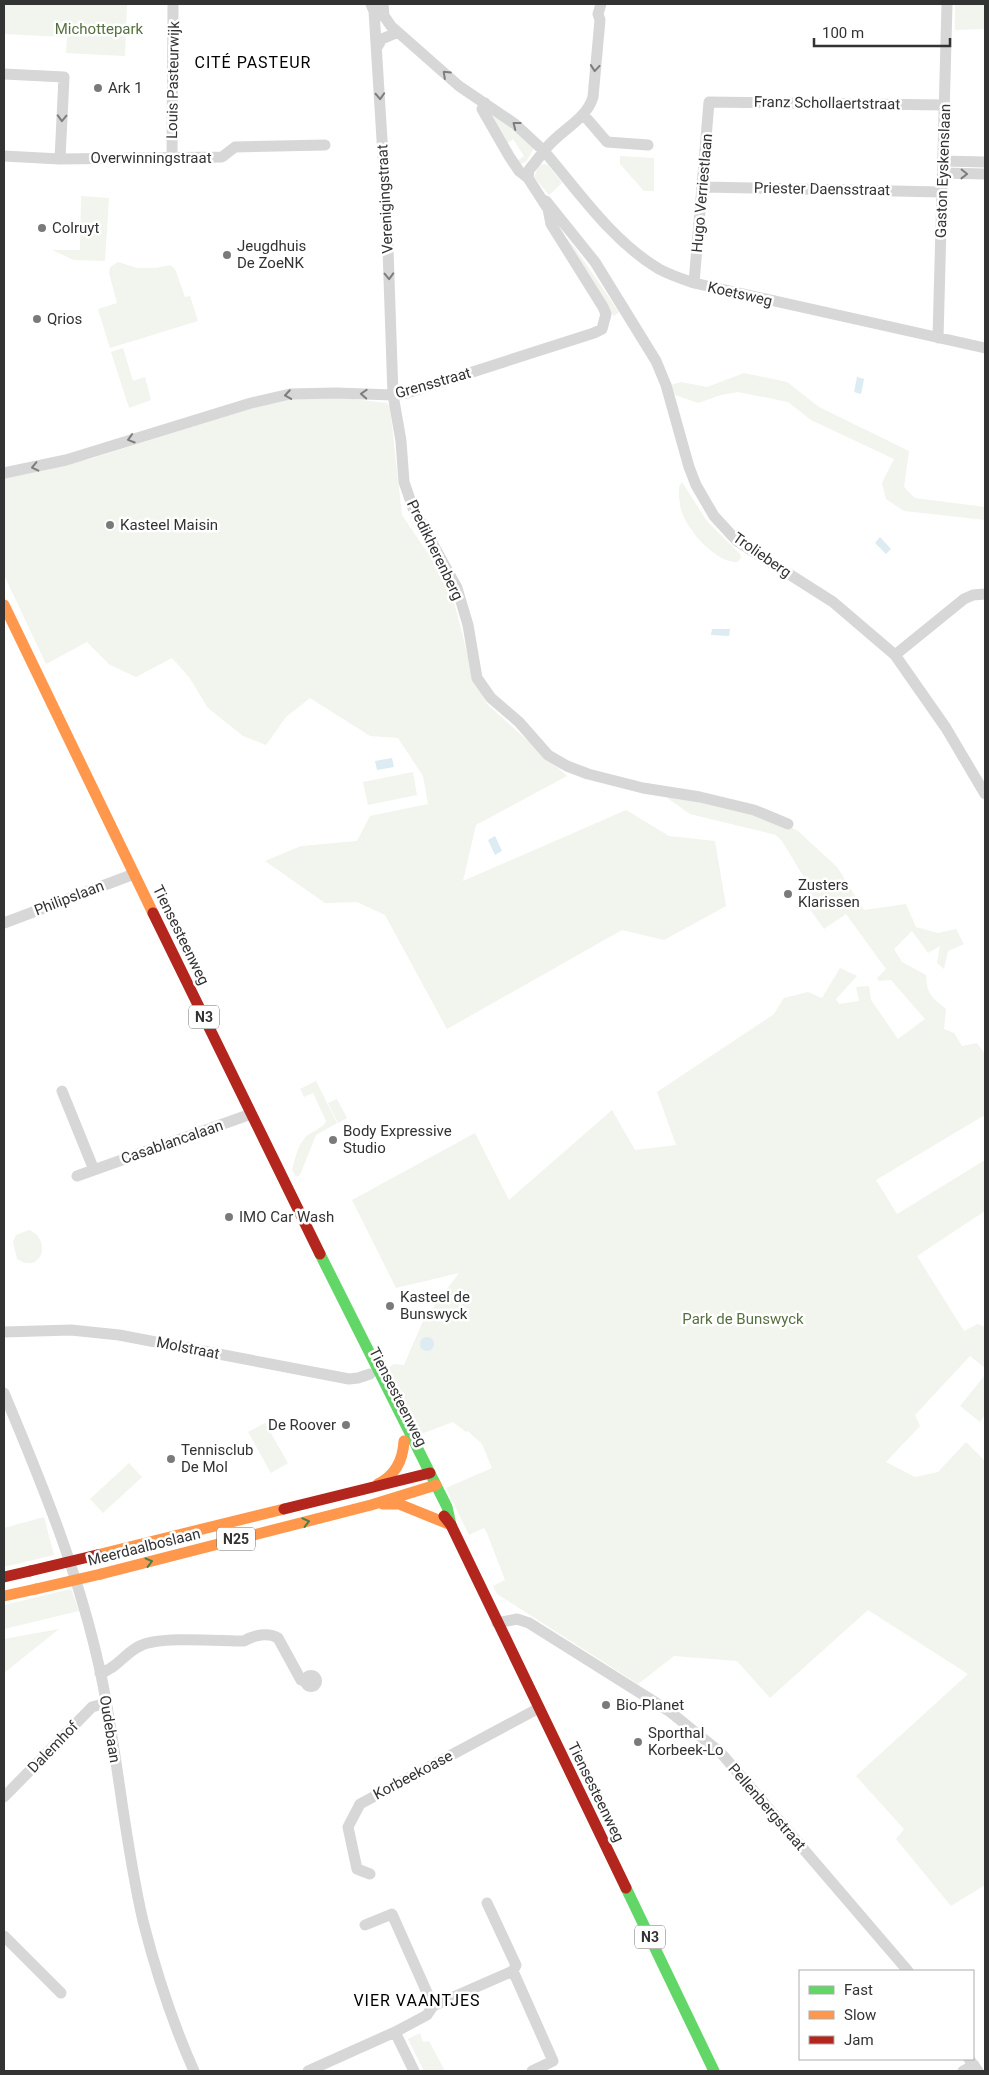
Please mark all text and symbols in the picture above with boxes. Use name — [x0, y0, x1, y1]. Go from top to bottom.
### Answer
scale bar — [814, 15, 950, 47]
park label: Michottepark — [55, 20, 144, 38]
street label: Louis Pasteurwijk — [163, 21, 183, 139]
text: 100 m — [822, 24, 864, 42]
district label: CITÉ PASTEUR — [195, 53, 311, 72]
one-way arrow — [590, 65, 601, 73]
one-way arrow — [443, 71, 452, 80]
place label: Ark 1 — [108, 79, 143, 97]
marker: Ark 1 — [92, 82, 104, 94]
one-way arrow — [374, 92, 385, 100]
street label: Franz Schollaertstraat — [754, 93, 900, 113]
street label: Gaston Eyskenslaan — [932, 104, 954, 238]
one-way arrow — [57, 114, 67, 122]
one-way arrow — [513, 123, 522, 131]
street label: Hugo Verriestlaan — [688, 133, 716, 253]
street label: Verenigingstraat — [373, 144, 397, 254]
street label: Overwinningstraat — [90, 149, 212, 167]
one-way arrow — [960, 169, 968, 179]
street label: Priester Daensstraat — [754, 179, 890, 199]
place label: Colruyt — [52, 219, 99, 237]
marker: Colruyt — [36, 222, 48, 234]
place label: Jeugdhuis De ZoeNK — [237, 237, 306, 272]
marker: Jeugdhuis De ZoeNK — [221, 249, 233, 261]
one-way arrow — [383, 272, 394, 280]
street label: Koetsweg — [706, 278, 774, 310]
place label: Qrios — [47, 310, 82, 328]
marker: Qrios — [31, 313, 43, 325]
street label: Grensstraat — [393, 364, 473, 402]
one-way arrow — [360, 389, 368, 399]
one-way arrow — [283, 390, 292, 400]
one-way arrow — [128, 433, 136, 443]
one-way arrow — [30, 461, 39, 471]
street label: Predikherenberg — [403, 497, 467, 603]
place label: Kasteel Maisin — [120, 516, 218, 534]
marker: Kasteel Maisin — [104, 519, 116, 531]
street label: Trolieberg — [729, 528, 795, 582]
place label: Zusters Klarissen — [798, 876, 860, 911]
street label: Philipslaan — [32, 877, 106, 919]
street label: Tiensesteenweg — [149, 882, 213, 988]
marker: Zusters Klarissen — [782, 888, 794, 900]
road number: N3 — [189, 1006, 219, 1028]
street label: Casablancalaan — [119, 1116, 225, 1168]
place label: Body Expressive Studio — [343, 1122, 452, 1157]
marker: Body Expressive Studio — [327, 1134, 339, 1146]
place label: IMO Car Wash — [239, 1208, 334, 1226]
marker: IMO Car Wash — [223, 1211, 235, 1223]
place label: Kasteel de Bunswyck — [400, 1288, 470, 1323]
marker: Kasteel de Bunswyck — [384, 1300, 396, 1312]
park label: Park de Bunswyck — [682, 1310, 804, 1328]
street label: Molstraat — [155, 1333, 221, 1363]
street label: Tiensesteenweg — [365, 1344, 431, 1450]
place label: De Roover — [268, 1416, 336, 1434]
marker: De Roover — [340, 1419, 352, 1431]
place label: Tennisclub De Mol — [181, 1441, 253, 1476]
marker: Tennisclub De Mol — [165, 1453, 177, 1465]
one-way arrow — [302, 1517, 311, 1528]
street label: Meerdaalboslaan — [86, 1524, 202, 1570]
road number: N25 — [217, 1528, 255, 1550]
one-way arrow — [144, 1557, 153, 1568]
street label: Oudebaan — [96, 1694, 124, 1764]
place label: Bio-Planet — [616, 1696, 684, 1714]
marker: Bio-Planet — [600, 1699, 612, 1711]
street label: Dalemhof — [24, 1717, 83, 1777]
place label: Sporthal Korbeek-Lo — [648, 1724, 724, 1759]
marker: Sporthal Korbeek-Lo — [632, 1736, 644, 1748]
street label: Tiensesteenweg — [564, 1739, 628, 1845]
street label: Korbeekoase — [370, 1747, 456, 1803]
street label: Pellenbergstraat — [724, 1760, 810, 1854]
road number: N3 — [635, 1925, 665, 1948]
legend — [799, 1970, 974, 2060]
text: Fast — [844, 1981, 873, 1999]
district label: VIER VAANTJES — [353, 1991, 481, 2010]
text: Slow — [844, 2006, 876, 2024]
text: Jam — [844, 2031, 874, 2049]

